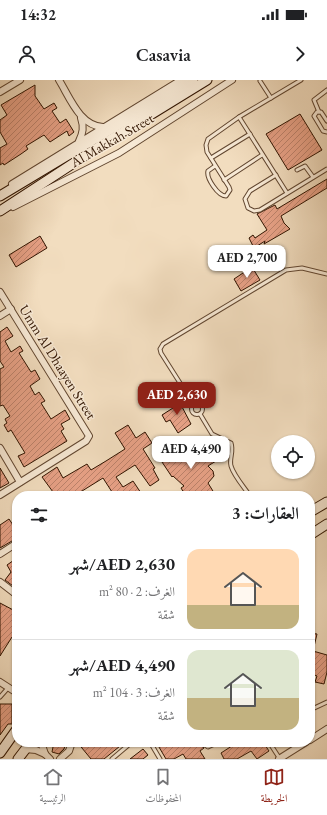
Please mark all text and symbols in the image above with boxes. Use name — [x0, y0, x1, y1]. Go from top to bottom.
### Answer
text: 14:32 — [20, 5, 56, 24]
icon: person — [16, 43, 38, 65]
text: Casavia — [136, 43, 191, 66]
icon: forward — [289, 43, 311, 65]
street label: Al Makkah Street — [66, 109, 157, 172]
pin: AED 2,700 — [201, 245, 293, 279]
text: AED 2,700 — [217, 249, 277, 266]
street label: Umm Al Dhaayen Street — [15, 301, 101, 423]
pin: AED 2,630 — [131, 382, 223, 416]
text: AED 2,630 — [147, 386, 207, 403]
map controls — [271, 435, 315, 479]
button: locate — [271, 435, 315, 479]
pin: AED 4,490 — [145, 436, 237, 470]
text: AED 4,490 — [161, 440, 221, 457]
text: العقارات: 3 — [232, 502, 299, 524]
icon: filters — [28, 504, 50, 526]
text: AED 2,630/شهر — [70, 553, 175, 575]
icon: home — [219, 565, 267, 613]
text: الغرف: 2 · 80 m² — [99, 583, 175, 600]
text: شقة — [158, 606, 175, 623]
text: AED 4,490/شهر — [70, 654, 175, 676]
icon: home — [219, 666, 267, 714]
text: الغرف: 3 · 104 m² — [93, 684, 175, 701]
text: شقة — [158, 707, 175, 724]
tab: الرئيسية — [40, 766, 66, 809]
tab: المحفوظات — [145, 766, 181, 809]
tab: الخريطة — [261, 766, 287, 809]

